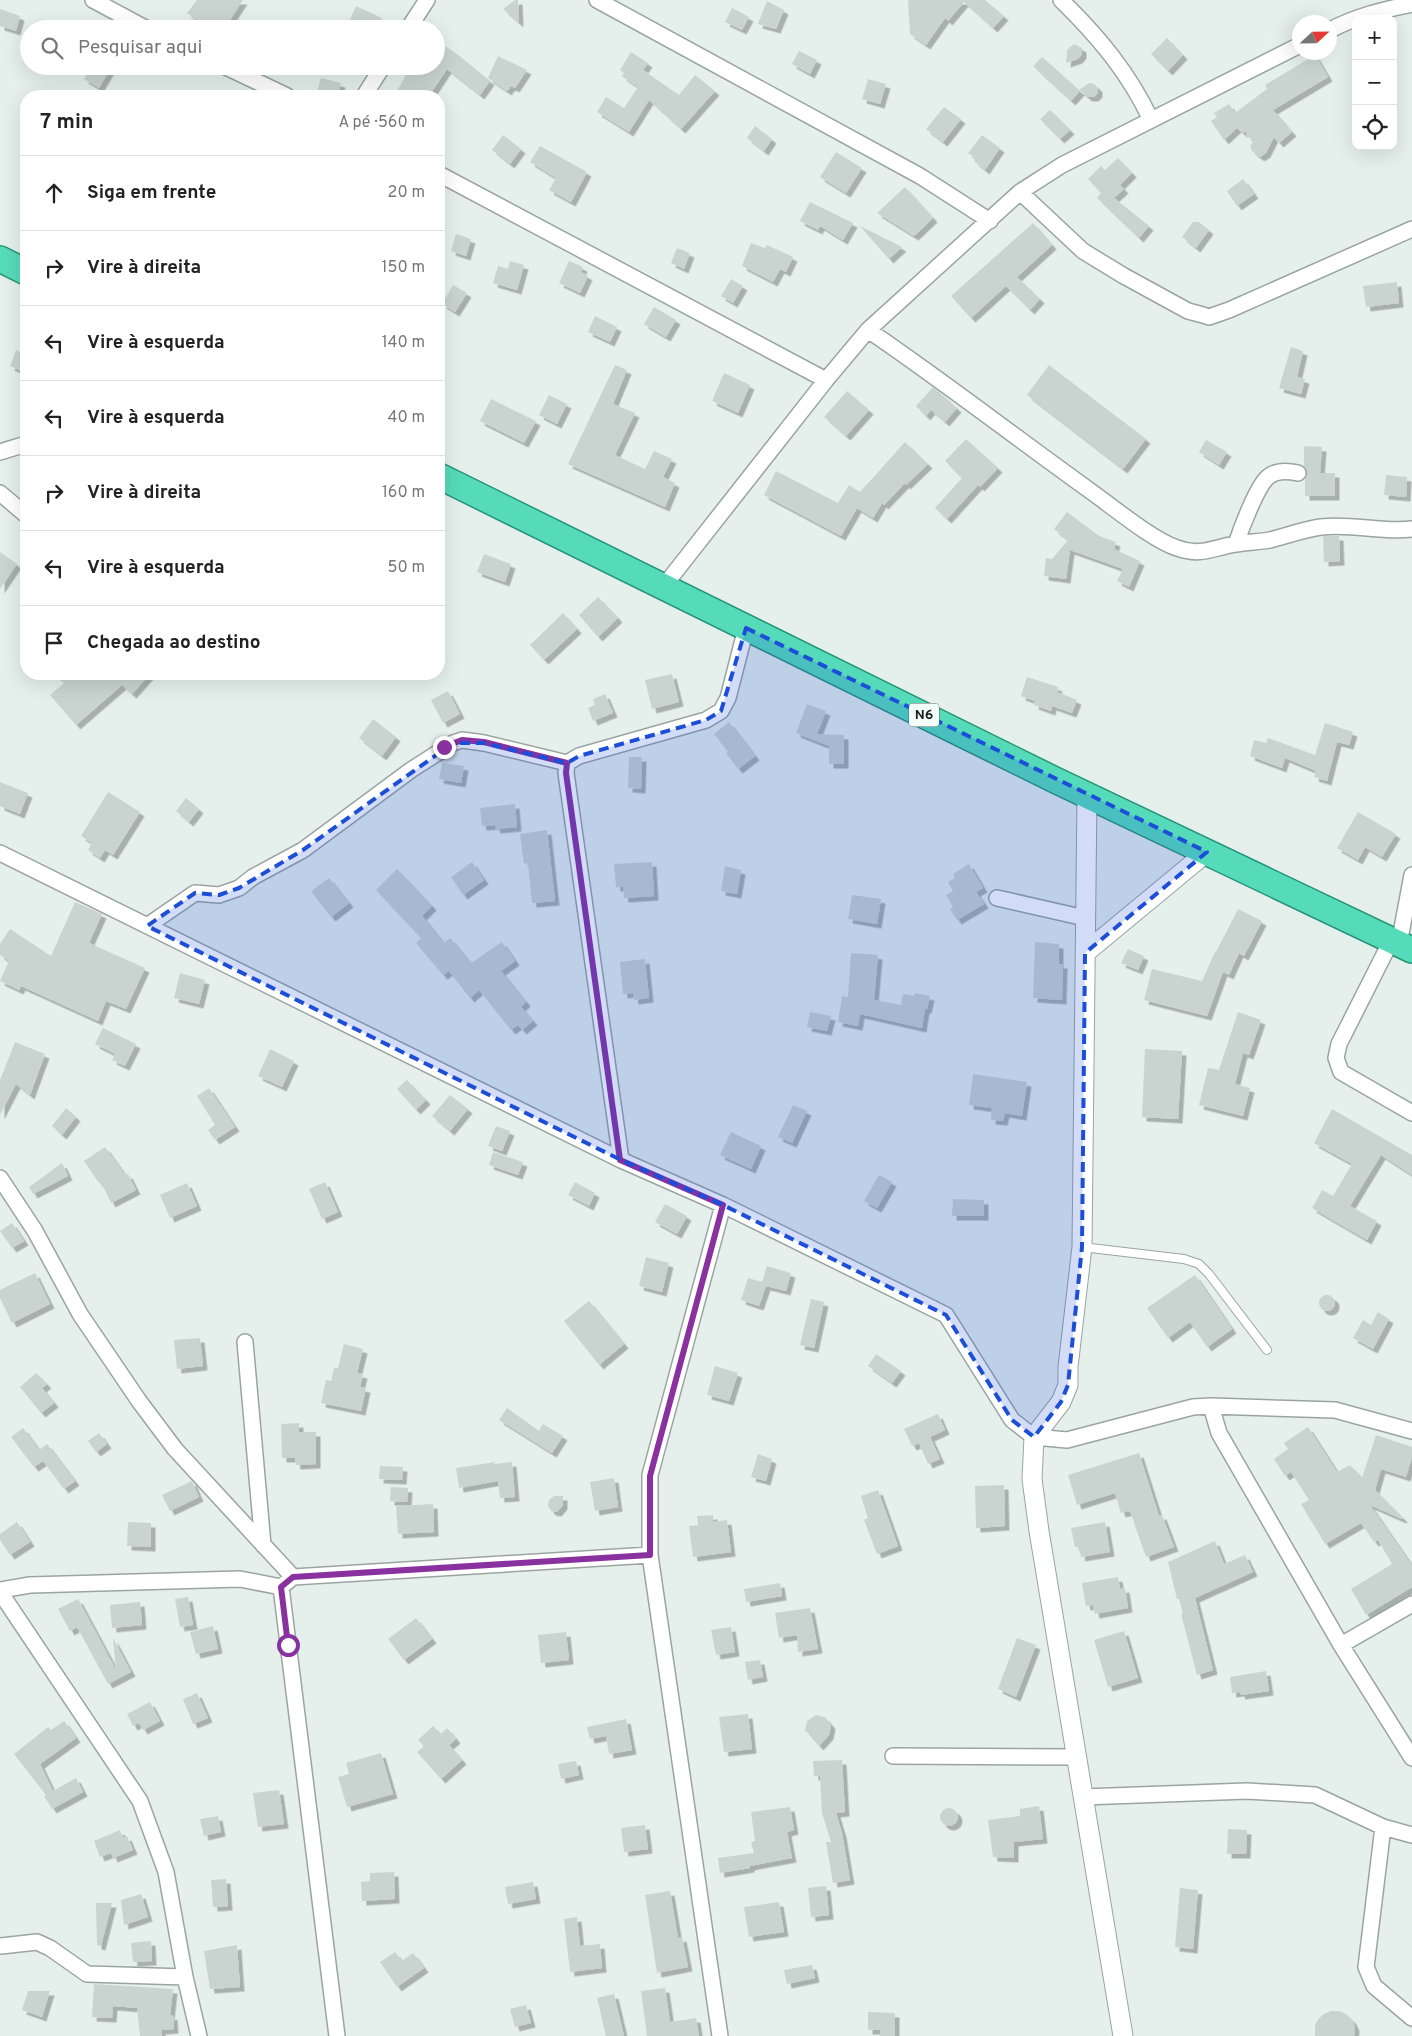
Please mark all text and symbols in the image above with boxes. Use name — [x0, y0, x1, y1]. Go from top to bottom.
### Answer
north arrow — [1292, 15, 1337, 60]
map controls — [1352, 15, 1397, 150]
button: + — [1352, 15, 1397, 60]
search box — [20, 20, 445, 75]
icon: search — [38, 34, 66, 62]
text: Pesquisar aqui — [78, 36, 202, 60]
button: − — [1352, 60, 1397, 105]
button: locate — [1352, 105, 1397, 150]
text: 7 min — [40, 109, 93, 136]
text: A pé · 560 m — [339, 113, 425, 133]
icon: ahead — [40, 179, 68, 207]
text: Siga em frente — [87, 181, 216, 205]
text: 20 m — [388, 183, 425, 203]
icon: right — [40, 254, 68, 282]
text: Vire à direita — [87, 256, 201, 280]
text: 150 m — [382, 258, 425, 278]
icon: left — [40, 329, 68, 357]
text: Vire à esquerda — [87, 331, 225, 355]
text: 140 m — [382, 333, 425, 353]
icon: left — [40, 404, 68, 432]
text: Vire à esquerda — [87, 406, 225, 430]
text: 40 m — [387, 408, 425, 428]
icon: right — [40, 479, 68, 507]
text: Vire à direita — [87, 481, 201, 505]
text: 160 m — [382, 483, 425, 503]
icon: left — [40, 554, 68, 582]
text: Vire à esquerda — [87, 556, 225, 580]
text: 50 m — [388, 558, 425, 578]
icon: arrive — [40, 629, 68, 657]
text: Chegada ao destino — [87, 631, 261, 655]
road number: N6 — [909, 704, 939, 726]
route end — [433, 736, 456, 759]
route start — [277, 1634, 300, 1657]

